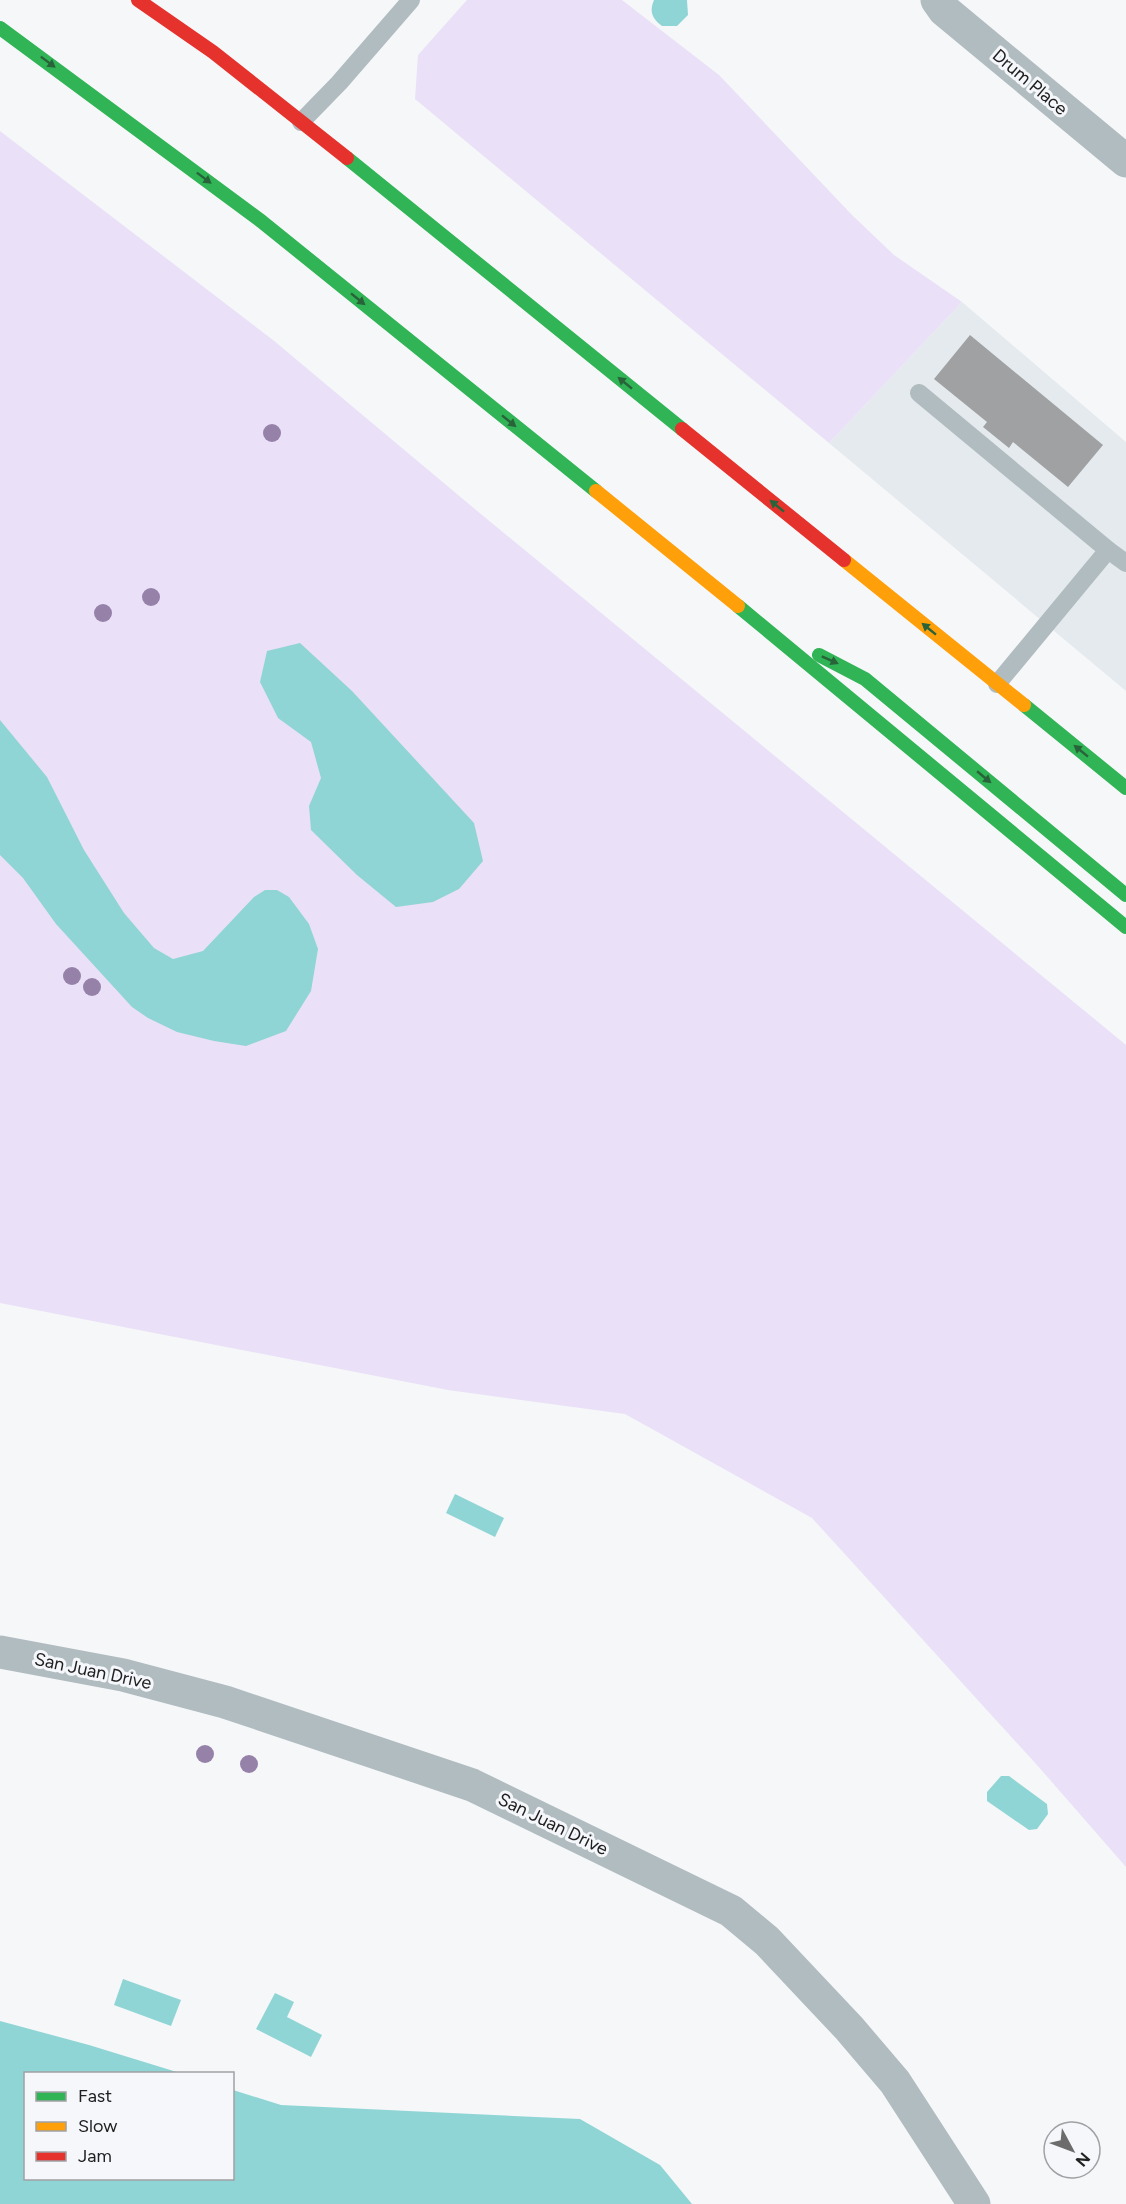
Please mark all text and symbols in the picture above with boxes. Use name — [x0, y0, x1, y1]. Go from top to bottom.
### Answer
street label: Drum Place — [988, 44, 1072, 120]
one-way arrow — [40, 55, 56, 68]
one-way arrow — [197, 172, 212, 184]
one-way arrow — [350, 292, 365, 304]
one-way arrow — [618, 378, 633, 390]
one-way arrow — [502, 415, 517, 427]
one-way arrow — [770, 500, 785, 513]
one-way arrow — [921, 622, 937, 635]
one-way arrow — [821, 655, 839, 665]
one-way arrow — [1073, 746, 1088, 758]
one-way arrow — [976, 771, 992, 784]
street label: San Juan Drive — [32, 1648, 154, 1694]
street label: San Juan Drive — [495, 1788, 612, 1860]
legend — [24, 2072, 234, 2180]
text: Fast — [78, 2085, 112, 2107]
text: Slow — [78, 2115, 117, 2137]
north arrow — [1042, 2120, 1102, 2180]
text: Jam — [78, 2145, 112, 2167]
text: N — [1072, 2149, 1094, 2170]

